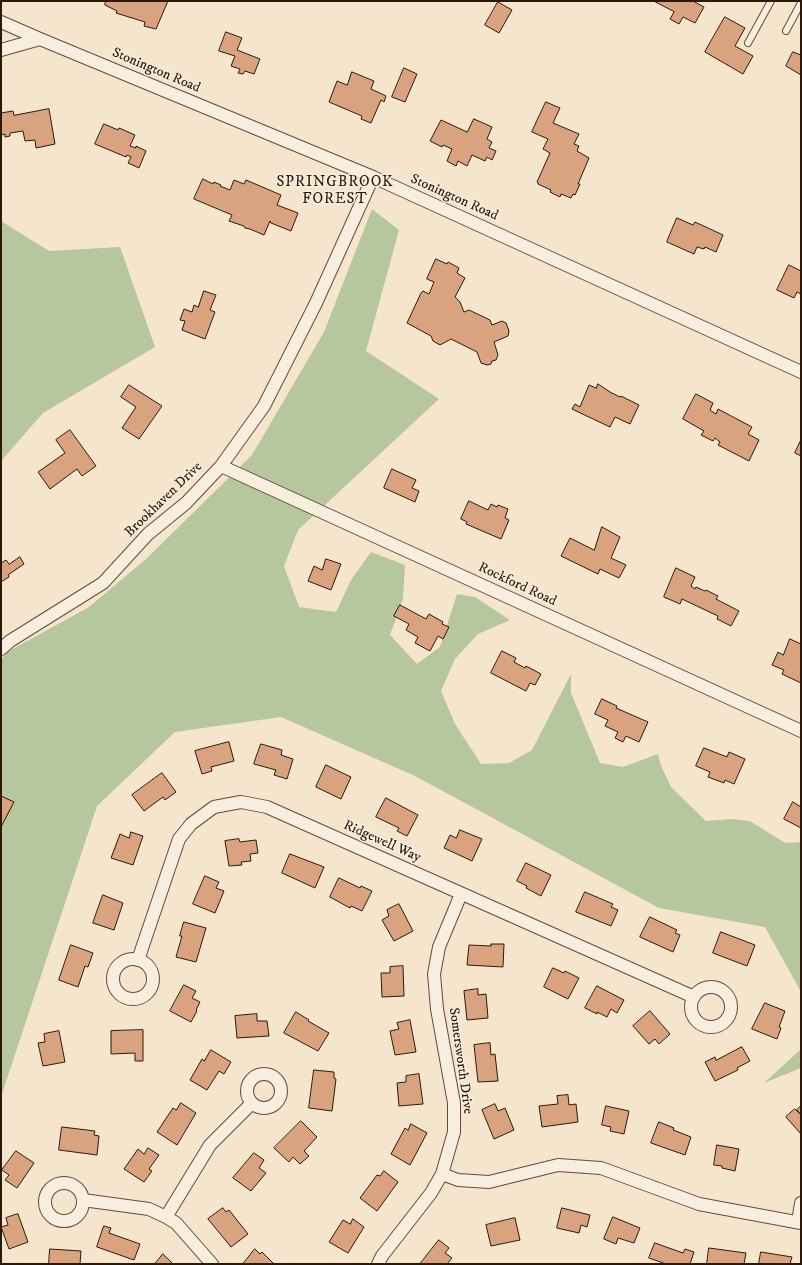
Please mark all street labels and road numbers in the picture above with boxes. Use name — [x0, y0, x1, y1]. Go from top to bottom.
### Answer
street label: Stonington Road — [109, 45, 203, 97]
street label: Stonington Road — [408, 171, 500, 225]
street label: Brookhaven Drive — [122, 459, 206, 541]
street label: Rockford Road — [475, 560, 559, 610]
street label: Ridgewell Way — [341, 817, 423, 867]
street label: Somersworth Drive — [444, 1007, 476, 1115]

